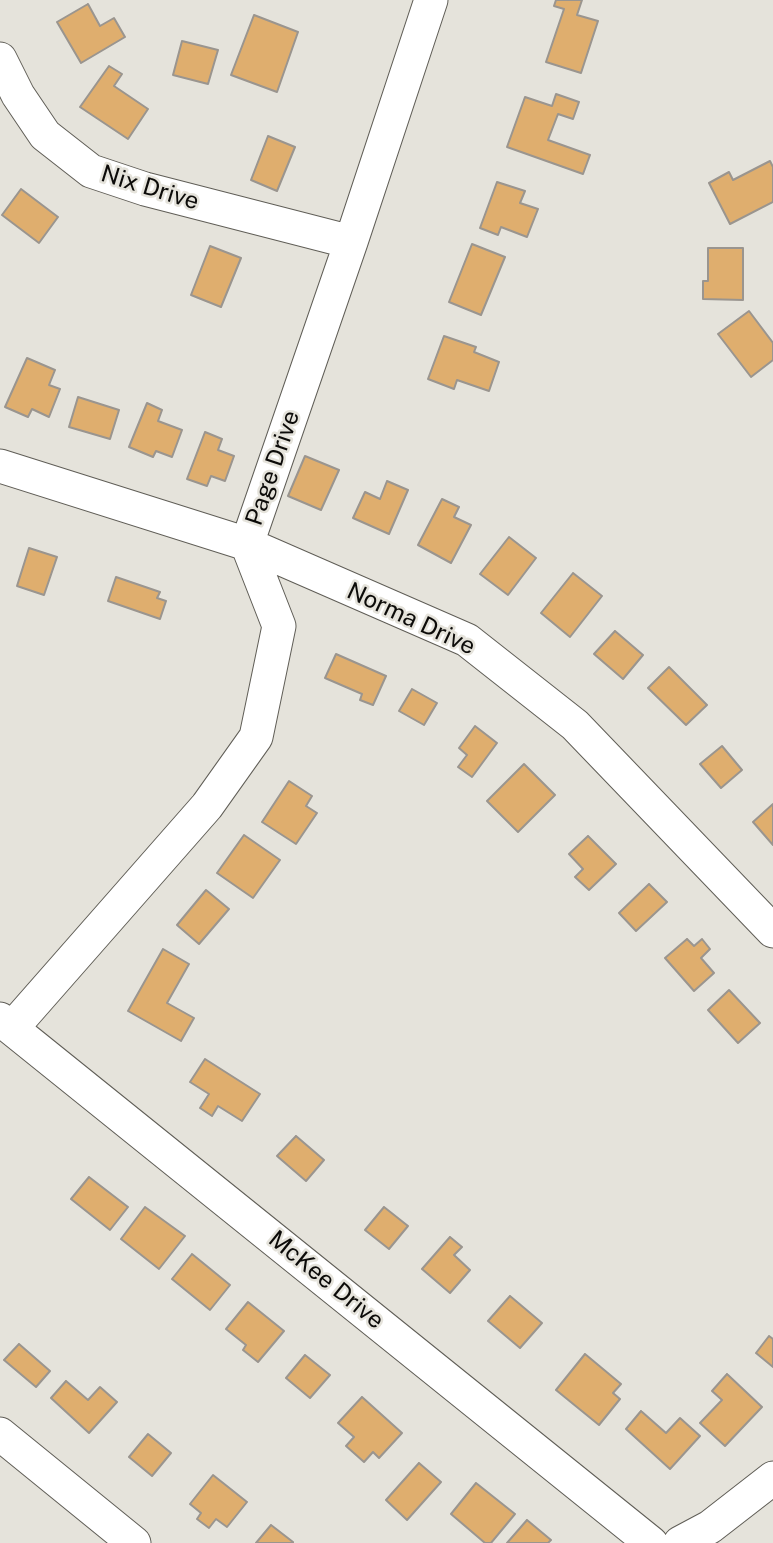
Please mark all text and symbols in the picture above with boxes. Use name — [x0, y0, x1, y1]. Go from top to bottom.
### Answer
street label: Nix Drive — [98, 159, 202, 217]
street label: Page Drive — [240, 407, 306, 529]
street label: Norma Drive — [342, 577, 480, 661]
street label: McKee Drive — [262, 1225, 390, 1335]

